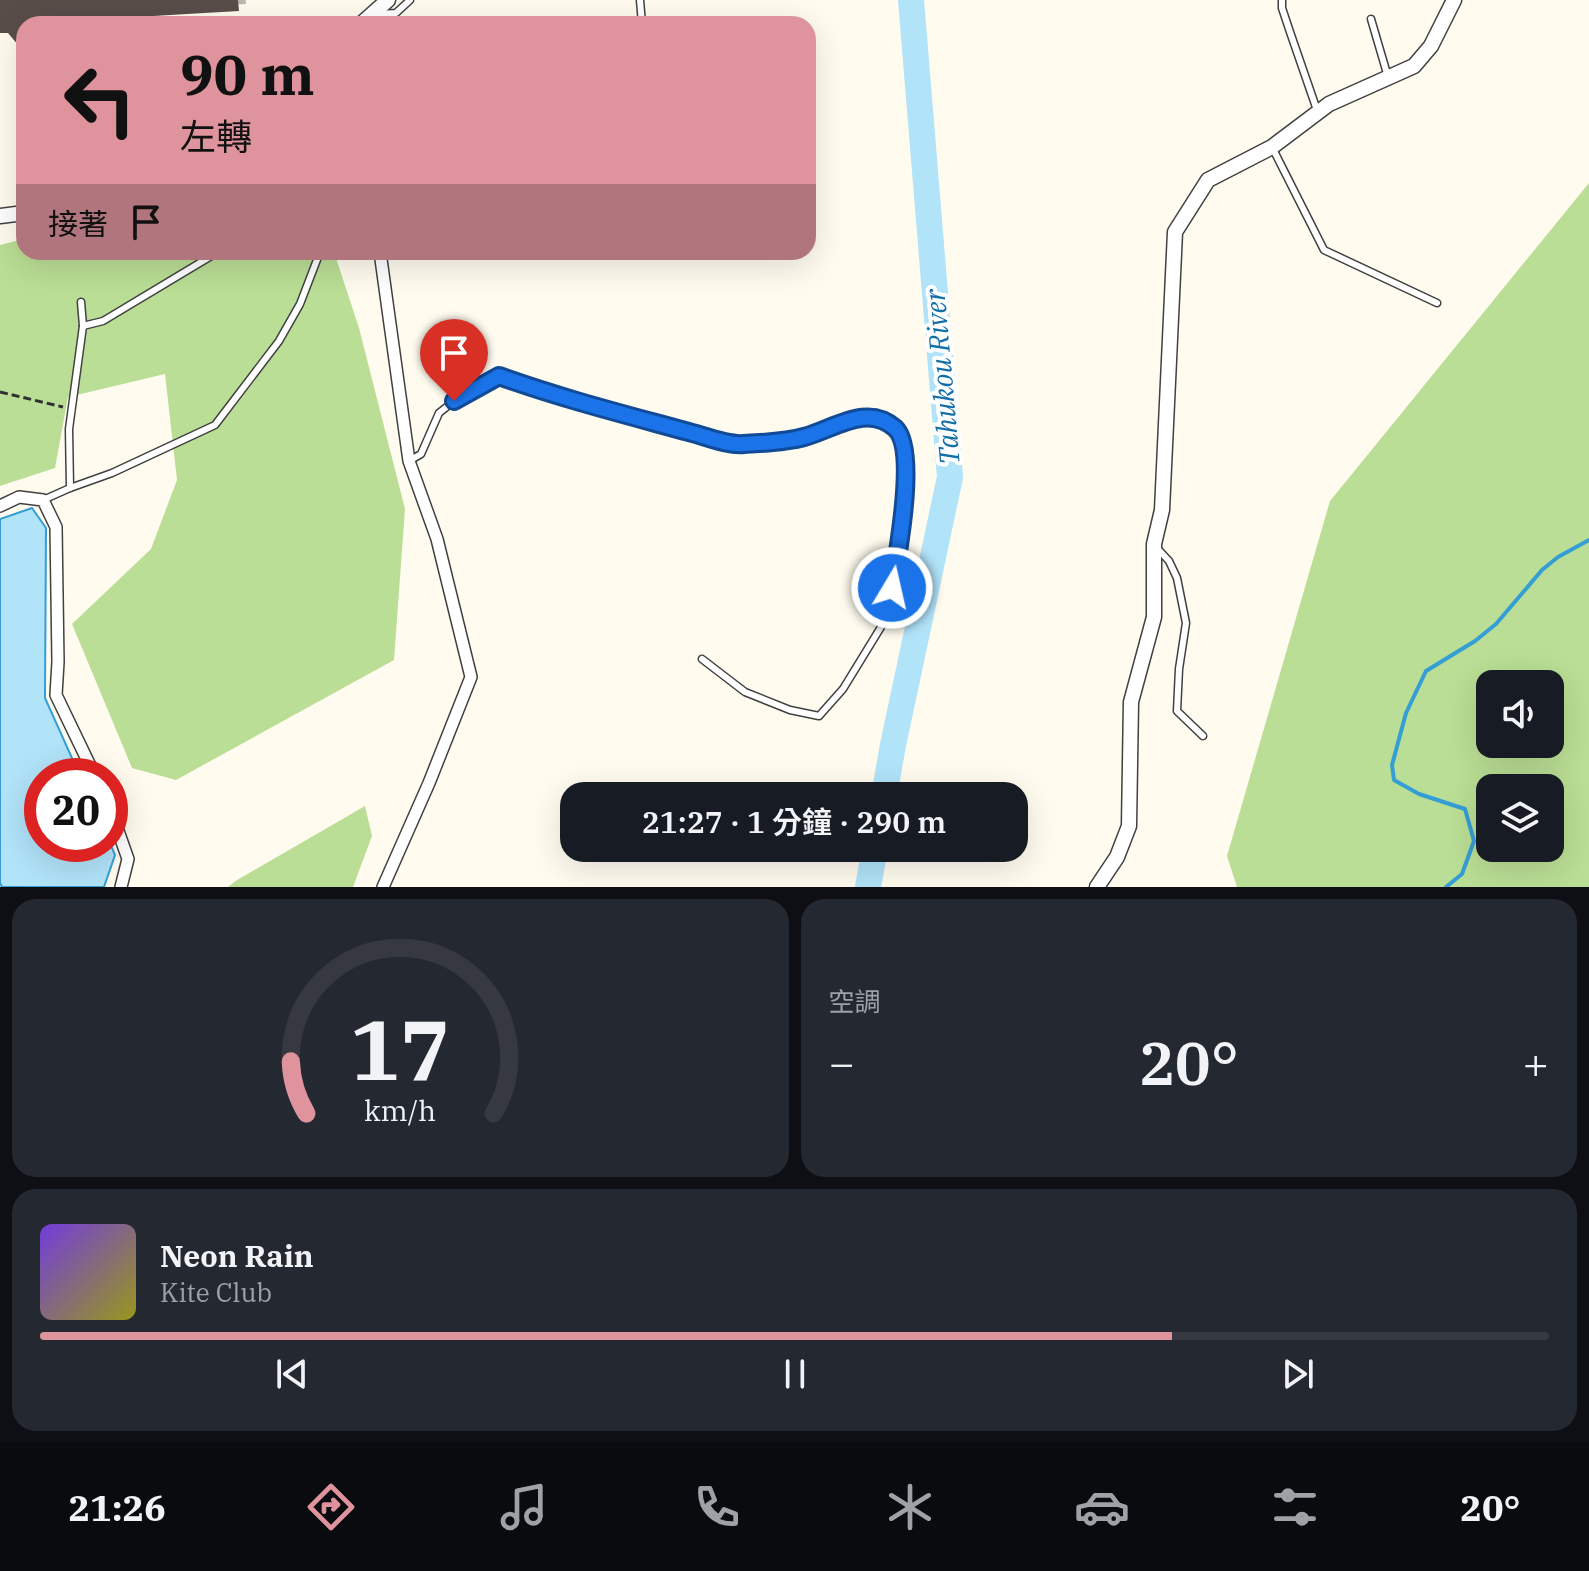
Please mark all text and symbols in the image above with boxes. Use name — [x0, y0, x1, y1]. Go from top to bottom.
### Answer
text: 90 m — [180, 38, 315, 110]
icon: left — [48, 48, 152, 152]
text: 左轉 — [180, 113, 252, 160]
icon: arrive — [124, 200, 168, 244]
text: 接著 — [48, 204, 108, 243]
water label: Tahukou River — [915, 287, 968, 466]
pin — [420, 319, 488, 401]
icon: arrive — [432, 331, 476, 375]
position arrow — [850, 546, 934, 630]
map controls — [1476, 670, 1564, 862]
button: sound — [1476, 670, 1564, 758]
speed limit sign: 20 — [24, 758, 128, 862]
button: layers — [1476, 774, 1564, 862]
text: 21:27 · 1 分鐘 · 290 m — [642, 802, 946, 841]
text: 空調 — [829, 984, 881, 1018]
text: 17 — [350, 995, 450, 1103]
text: 20° — [1139, 1023, 1239, 1102]
text: − — [829, 1034, 855, 1091]
text: + — [1523, 1034, 1549, 1091]
text: km/h — [364, 1092, 436, 1129]
text: Neon Rain — [160, 1236, 314, 1275]
text: Kite Club — [160, 1275, 272, 1309]
icon: previous — [270, 1352, 314, 1396]
icon: pause — [773, 1352, 817, 1396]
icon: next — [1276, 1352, 1320, 1396]
icon: directions — [303, 1479, 359, 1535]
icon: music — [496, 1479, 552, 1535]
icon: phone — [689, 1479, 745, 1535]
icon: climate — [882, 1479, 938, 1535]
icon: car — [1074, 1479, 1130, 1535]
icon: filters — [1267, 1479, 1323, 1535]
text: 21:26 — [68, 1484, 166, 1531]
text: 20° — [1460, 1484, 1520, 1531]

